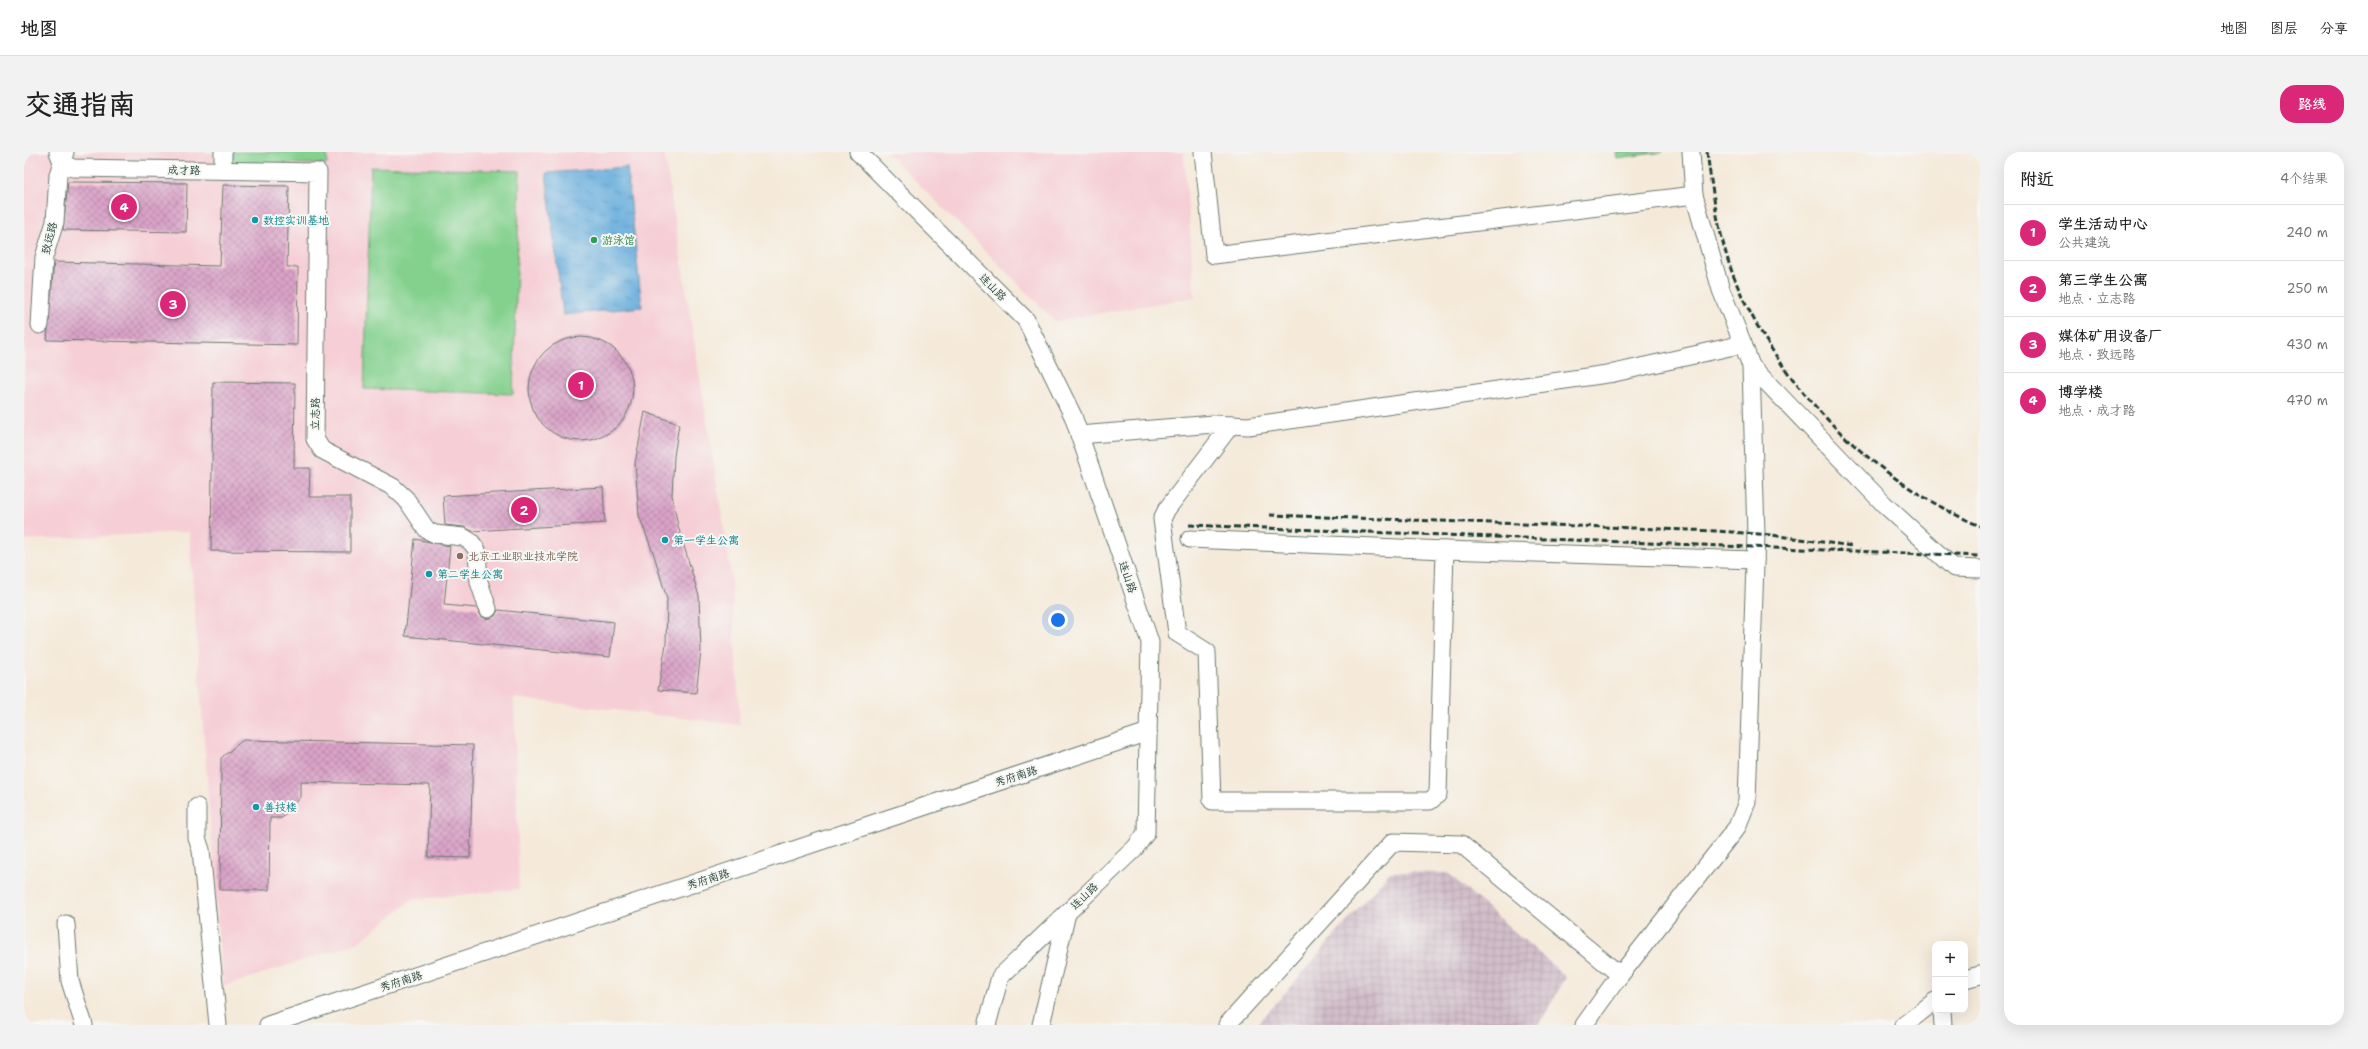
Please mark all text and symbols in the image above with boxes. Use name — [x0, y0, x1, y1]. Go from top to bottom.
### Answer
text: 地图 — [20, 16, 58, 41]
text: 地图 — [2220, 19, 2248, 37]
text: 图层 — [2270, 19, 2298, 37]
text: 分享 — [2320, 19, 2348, 37]
text: 交通指南 — [24, 85, 136, 123]
button: 路线 — [2280, 85, 2344, 123]
street label: 成才路 — [167, 163, 201, 178]
text: 附近 — [2020, 168, 2054, 190]
text: 4个结果 — [2280, 170, 2328, 187]
pin: 4 — [111, 192, 137, 222]
place label: 数控实训基地 — [263, 213, 329, 228]
text: 学生活动中心 — [2058, 214, 2148, 234]
marker: 数控实训基地 — [250, 215, 260, 225]
street label: 致远路 — [38, 220, 61, 256]
text: 1 — [2030, 224, 2036, 241]
text: 240 m — [2286, 224, 2328, 241]
place label: 游泳馆 — [602, 233, 635, 248]
text: 公共建筑 — [2058, 234, 2110, 251]
marker: 游泳馆 — [589, 235, 599, 245]
street label: 连山路 — [976, 270, 1010, 304]
text: 第三学生公寓 — [2058, 270, 2148, 290]
text: 2 — [2028, 280, 2038, 297]
text: 250 m — [2287, 280, 2328, 297]
pin: 3 — [160, 289, 186, 319]
text: 地点 · 立志路 — [2058, 290, 2136, 307]
text: 媒体矿用设备厂 — [2058, 326, 2163, 346]
text: 3 — [2028, 336, 2038, 353]
text: 430 m — [2286, 336, 2328, 353]
text: 地点 · 致远路 — [2058, 346, 2136, 363]
pin: 1 — [568, 370, 594, 400]
text: 博学楼 — [2058, 382, 2103, 402]
text: 4 — [2028, 392, 2038, 409]
text: 470 m — [2286, 392, 2328, 409]
street label: 立志路 — [308, 397, 323, 431]
text: 地点 · 成才路 — [2058, 402, 2136, 419]
pin: 2 — [511, 495, 537, 525]
place label: 第一学生公寓 — [673, 533, 739, 548]
marker: 第一学生公寓 — [660, 535, 670, 545]
place label: 北京工业职业技术学院 — [468, 549, 578, 564]
marker: 北京工业职业技术学院 — [455, 551, 465, 561]
street label: 连山路 — [1115, 559, 1140, 595]
place label: 第二学生公寓 — [437, 567, 503, 582]
marker: 第二学生公寓 — [424, 569, 434, 579]
your location — [1048, 610, 1068, 630]
street label: 秀府南路 — [993, 763, 1039, 790]
place label: 善技楼 — [264, 800, 297, 815]
marker: 善技楼 — [251, 802, 261, 812]
street label: 秀府南路 — [685, 866, 731, 893]
street label: 连山路 — [1067, 880, 1101, 913]
map controls — [1932, 941, 1968, 1013]
button: + — [1932, 941, 1968, 977]
street label: 秀府南路 — [378, 968, 424, 995]
button: − — [1932, 977, 1968, 1013]

